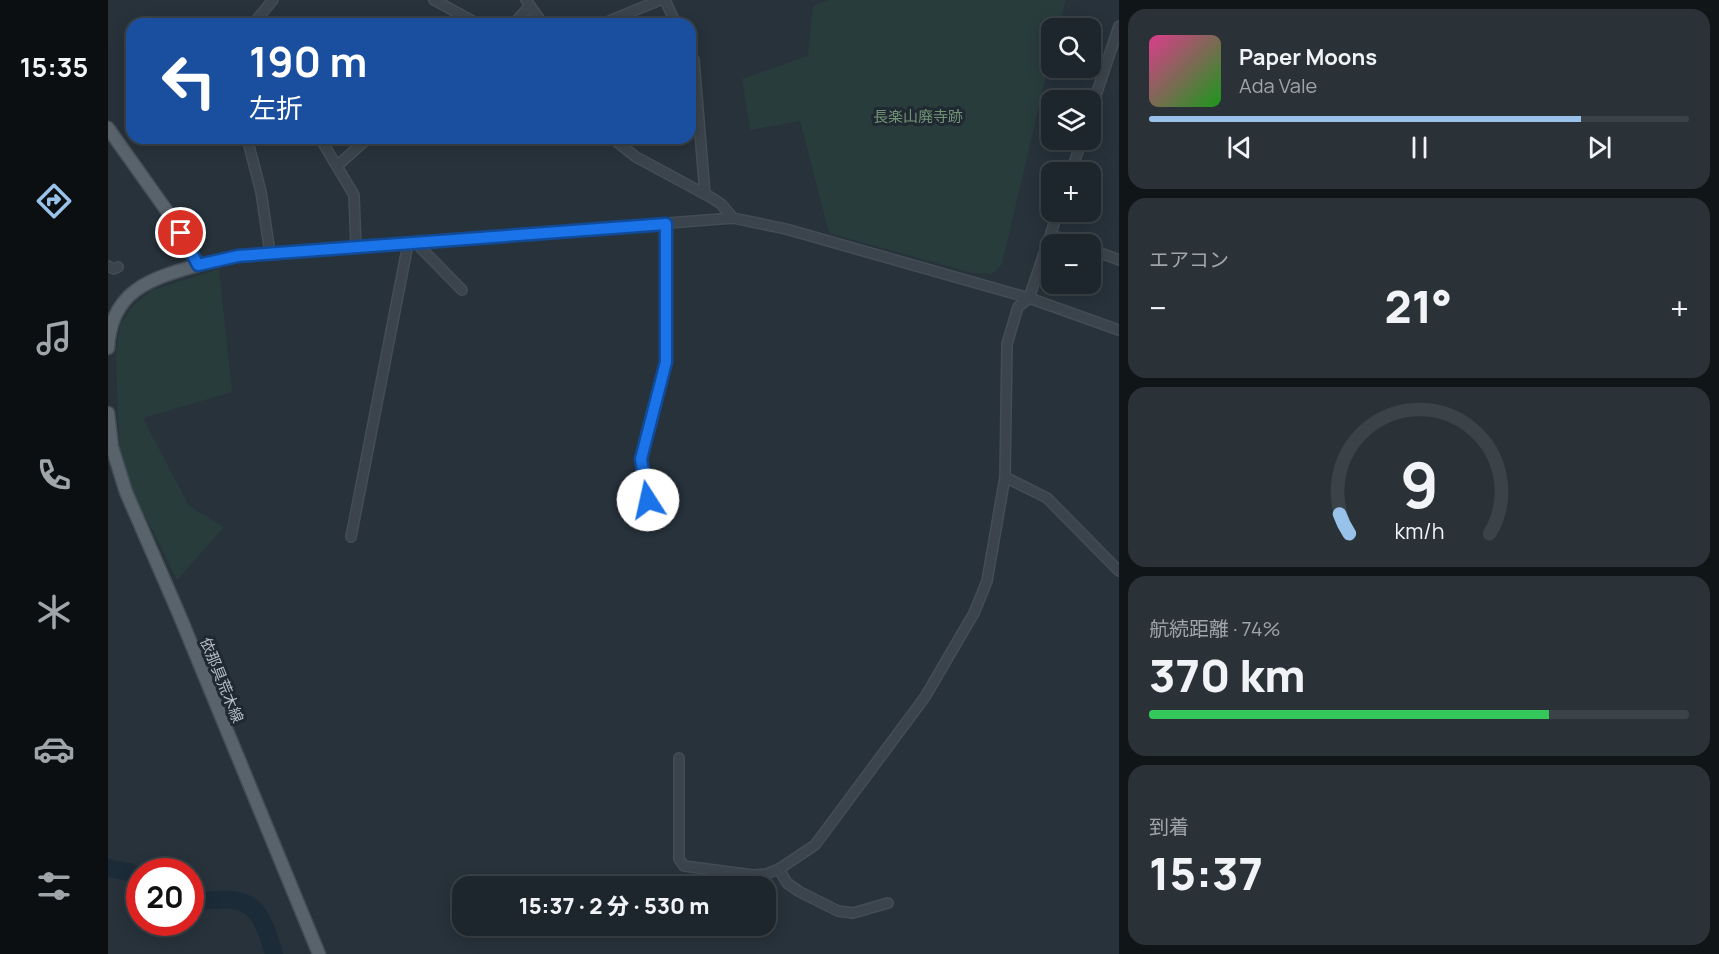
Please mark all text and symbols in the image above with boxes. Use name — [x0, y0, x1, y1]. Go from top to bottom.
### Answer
map controls — [1041, 18, 1101, 294]
button: search — [1041, 18, 1101, 78]
text: 190 m — [249, 32, 367, 90]
icon: left — [150, 42, 228, 120]
text: Paper Moons — [1239, 42, 1377, 72]
text: 15:35 — [20, 48, 88, 85]
text: Ada Vale — [1239, 72, 1317, 99]
text: 左折 — [249, 89, 303, 126]
button: layers — [1041, 90, 1101, 150]
park label: 長楽山廃寺跡 — [873, 106, 963, 127]
icon: previous — [1223, 131, 1256, 164]
icon: pause — [1403, 131, 1436, 164]
icon: next — [1583, 131, 1616, 164]
button: + — [1041, 162, 1101, 222]
icon: directions — [33, 180, 75, 222]
pin — [155, 207, 206, 258]
icon: arrive — [164, 216, 197, 249]
button: − — [1041, 234, 1101, 294]
text: エアコン — [1149, 246, 1229, 273]
text: 21° — [1384, 275, 1452, 337]
text: − — [1149, 285, 1167, 330]
text: + — [1670, 285, 1689, 330]
icon: music — [33, 317, 75, 359]
text: 9 — [1400, 441, 1438, 527]
icon: phone — [33, 454, 75, 496]
position arrow — [616, 468, 680, 532]
text: km/h — [1394, 516, 1444, 545]
icon: climate — [33, 591, 75, 633]
text: 航続距離 · 74% — [1149, 615, 1281, 642]
street label: 依那具荒木線 — [195, 634, 249, 726]
text: 370 km — [1149, 644, 1305, 706]
icon: car — [33, 728, 75, 770]
text: 到着 — [1149, 813, 1189, 840]
text: 15:37 — [1149, 842, 1263, 904]
speed limit sign: 20 — [126, 858, 204, 936]
icon: filters — [33, 865, 75, 907]
text: 15:37 · 2 分 · 530 m — [519, 891, 709, 921]

